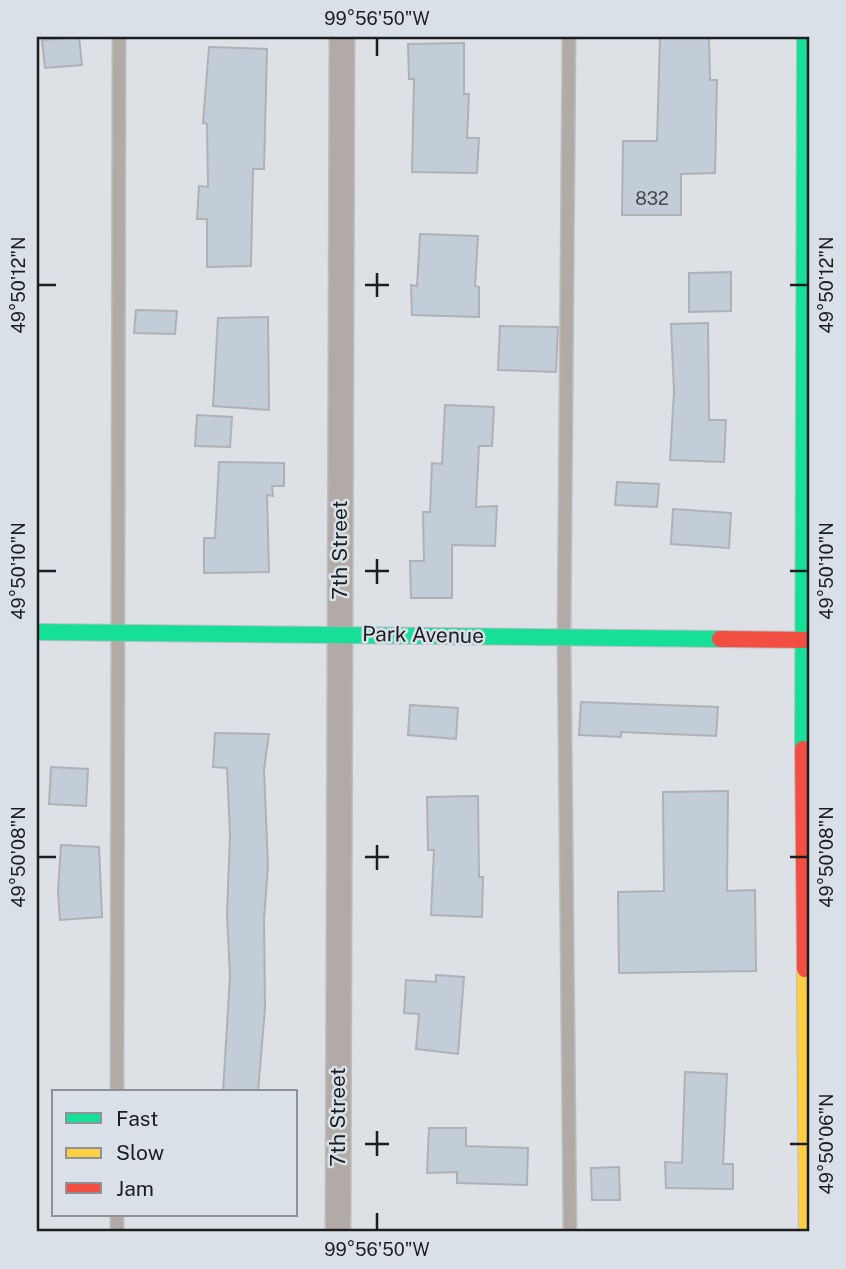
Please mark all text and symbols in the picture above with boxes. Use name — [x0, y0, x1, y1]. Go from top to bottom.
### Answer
text: 99°56'50"W — [324, 8, 430, 29]
house number: 832 — [635, 188, 669, 209]
text: 49°50'12"N — [8, 236, 29, 334]
text: 49°50'12"N — [816, 236, 837, 334]
street label: 7th Street — [327, 500, 352, 600]
text: 49°50'10"N — [8, 522, 29, 620]
text: 49°50'10"N — [816, 522, 837, 620]
street label: Park Avenue — [362, 621, 484, 648]
text: 49°50'08"N — [8, 806, 29, 908]
text: 49°50'08"N — [816, 806, 837, 908]
street label: 7th Street — [325, 1067, 350, 1167]
legend — [52, 1090, 298, 1216]
text: 49°50'06"N — [816, 1093, 837, 1195]
text: Fast — [116, 1106, 158, 1131]
text: Slow — [116, 1140, 164, 1165]
text: Jam — [116, 1176, 154, 1201]
text: 99°56'50"W — [324, 1239, 430, 1260]

